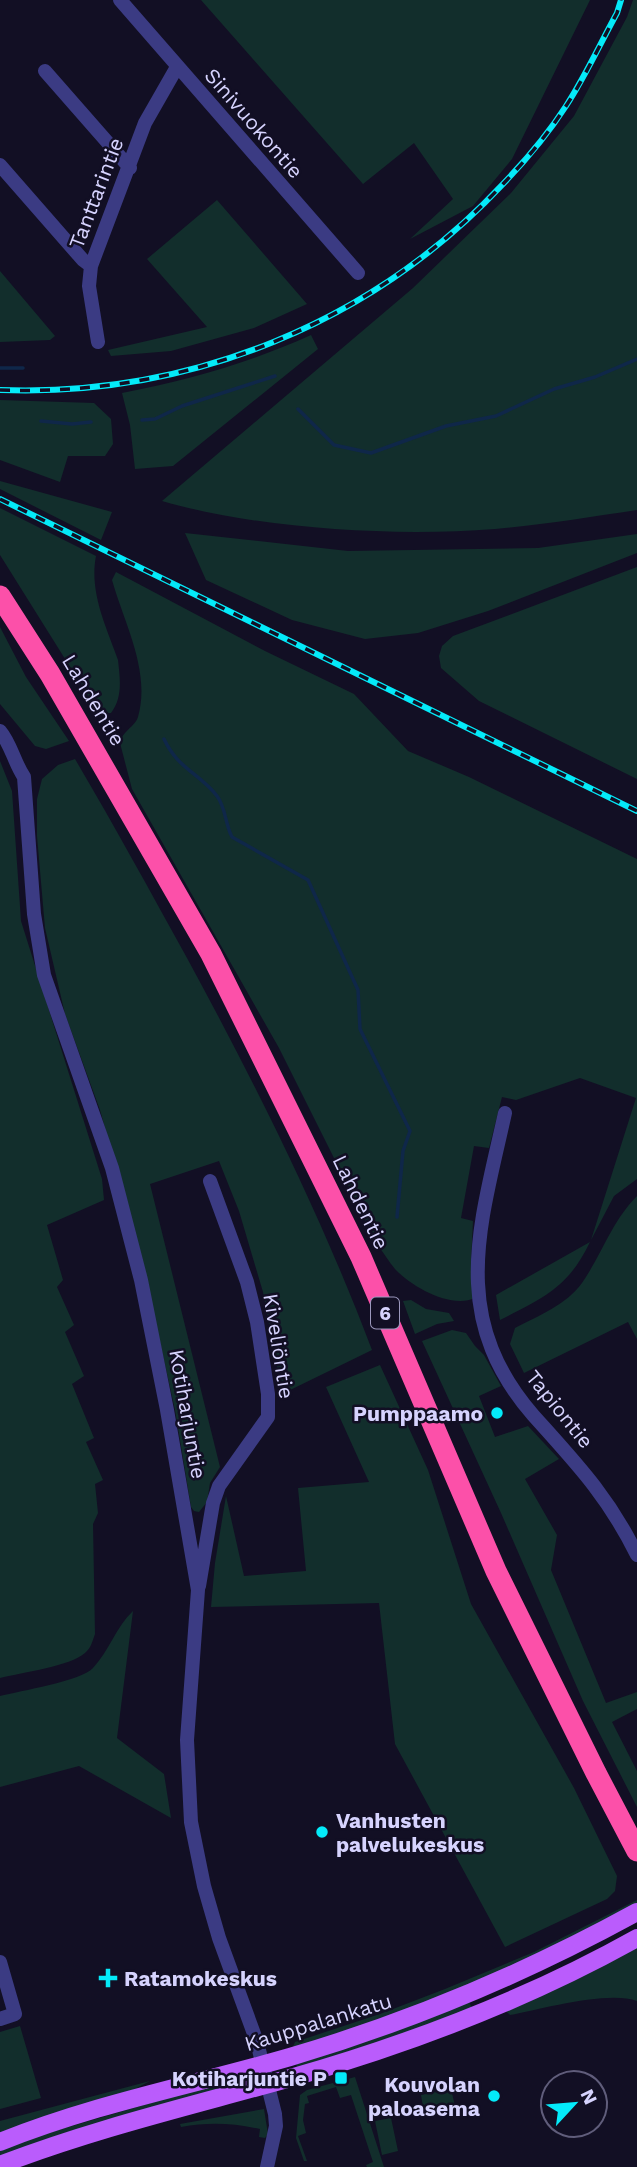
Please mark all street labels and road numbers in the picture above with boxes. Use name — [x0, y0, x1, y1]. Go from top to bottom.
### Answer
street label: Sinivuokontie — [199, 63, 309, 183]
street label: Tanttarintie — [63, 134, 129, 252]
street label: Lahdentie — [57, 650, 131, 750]
street label: Lahdentie — [327, 1151, 395, 1253]
street label: Kiveliöntie — [258, 1292, 300, 1400]
road number: 6 — [371, 1298, 399, 1329]
street label: Kotiharjuntie — [164, 1347, 212, 1481]
street label: Tapiontie — [521, 1365, 599, 1453]
street label: Kauppalankatu — [241, 1988, 395, 2056]

